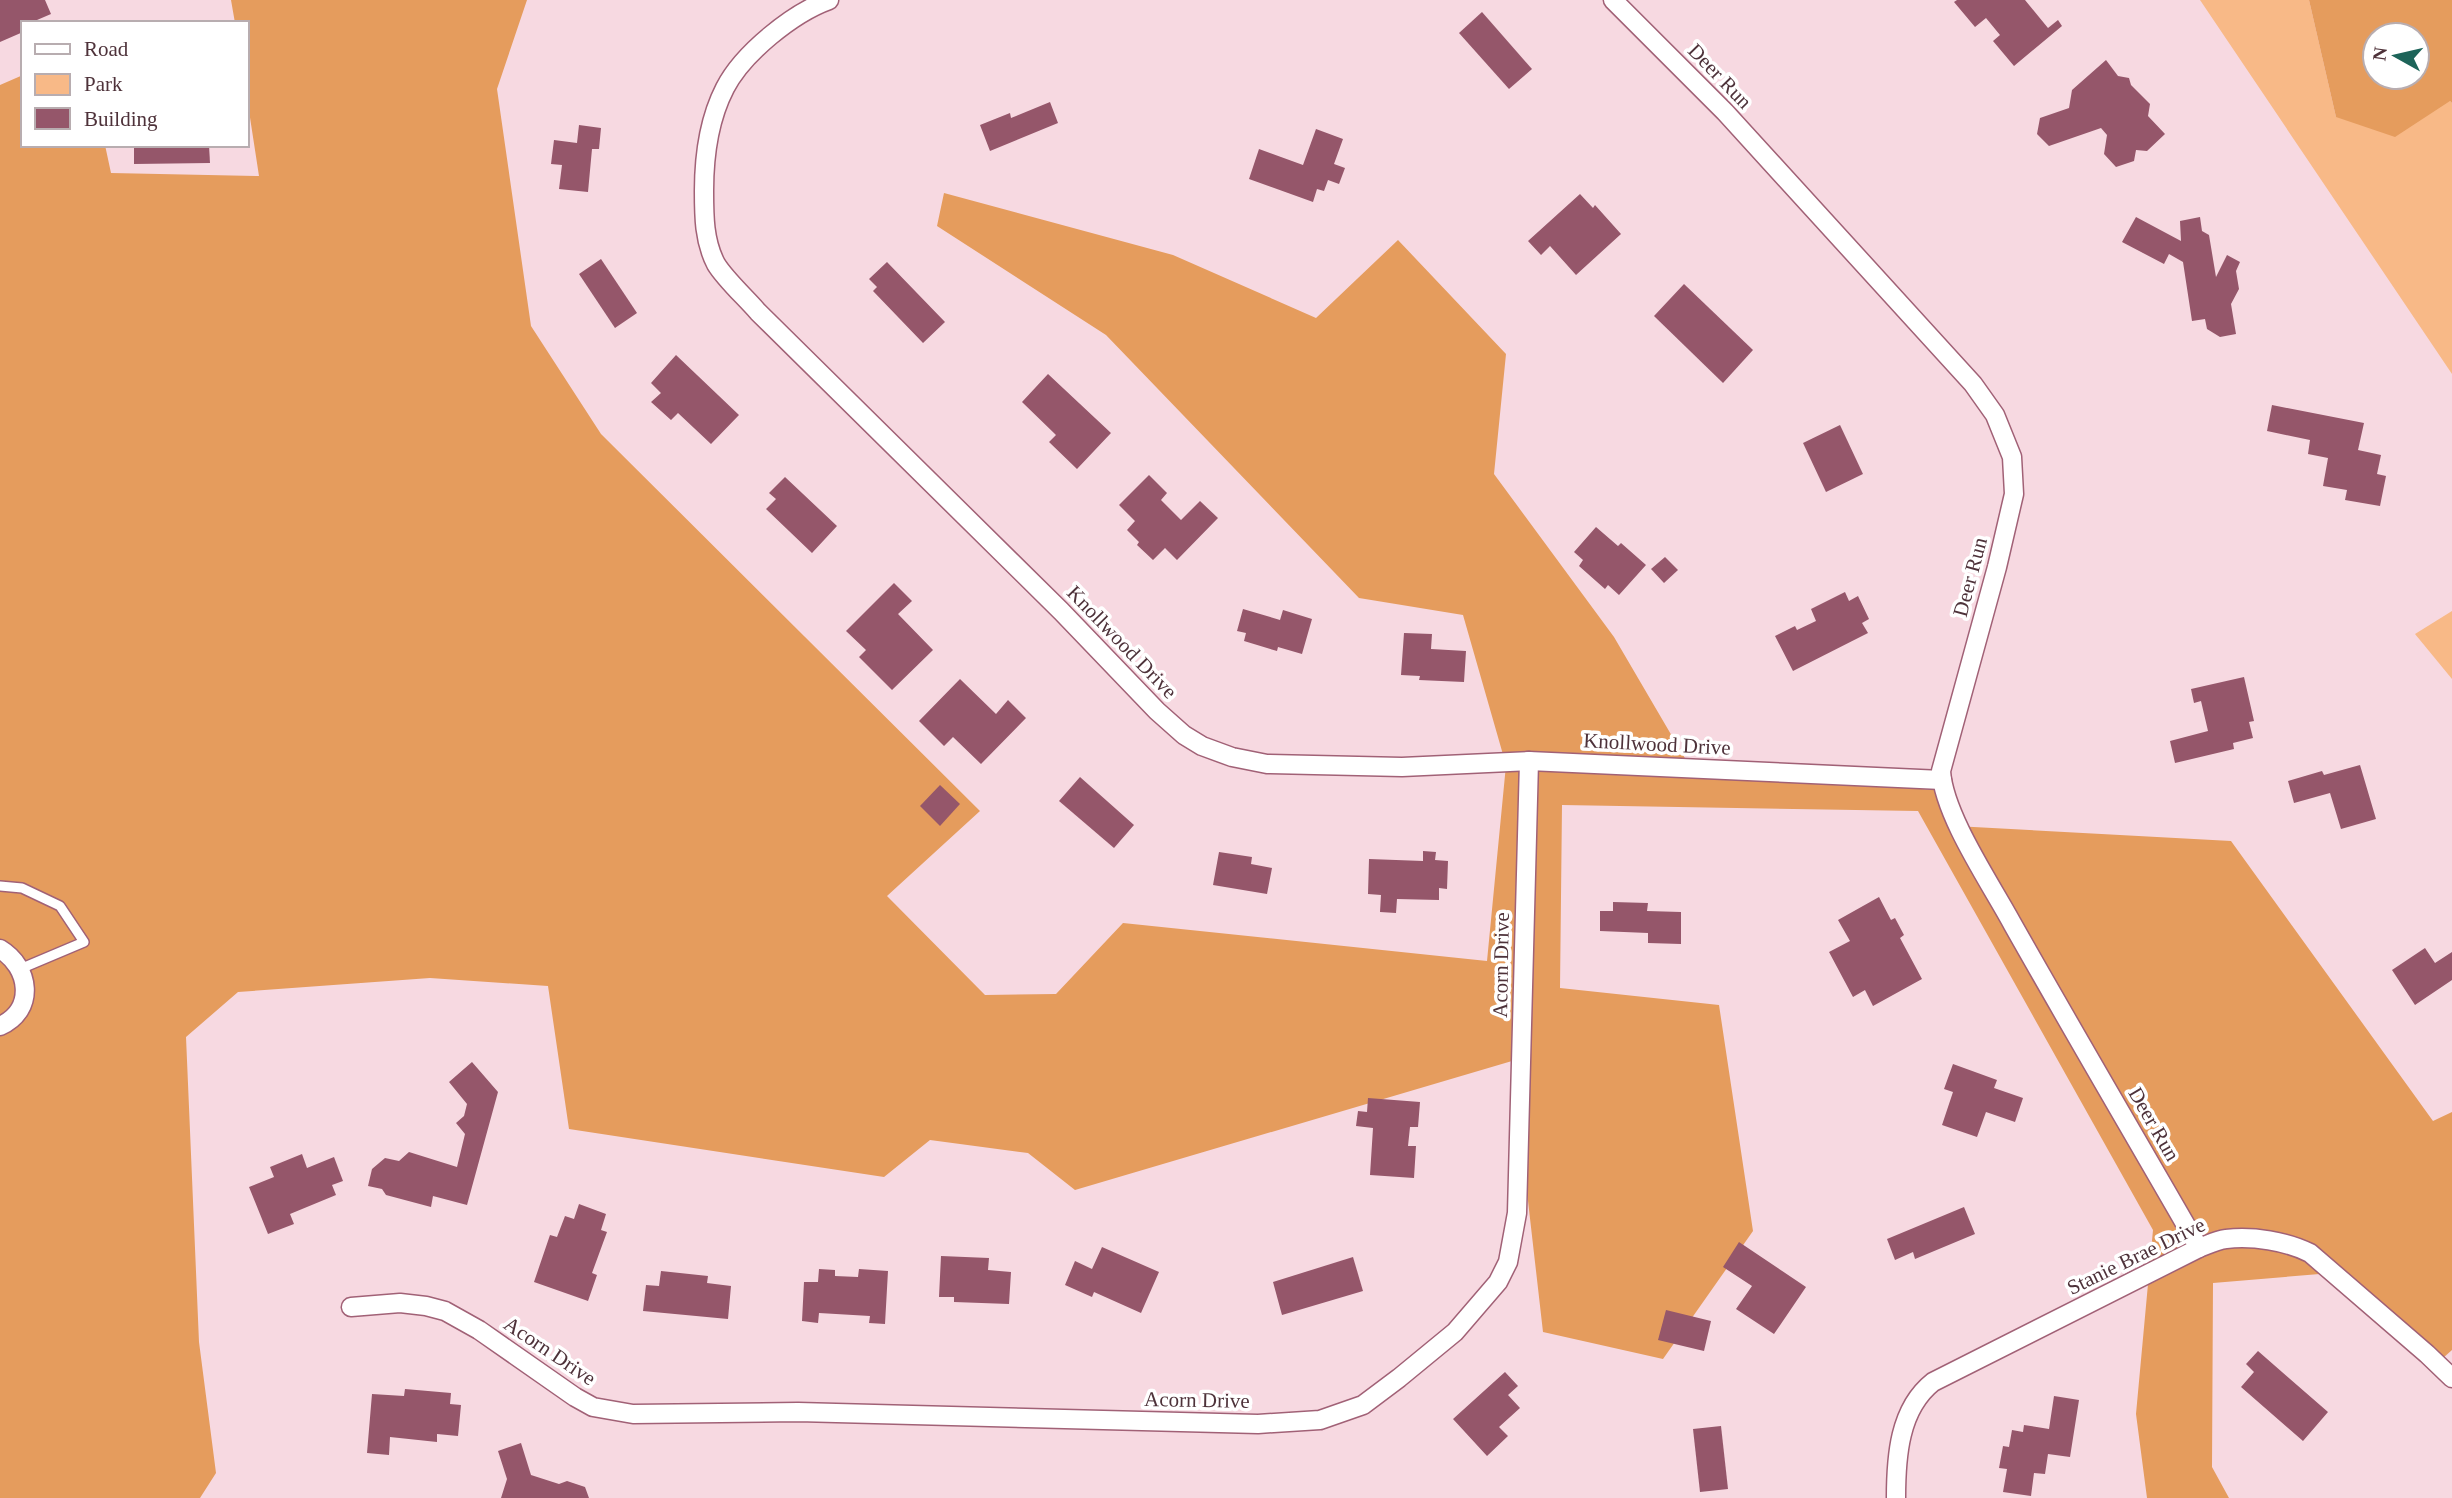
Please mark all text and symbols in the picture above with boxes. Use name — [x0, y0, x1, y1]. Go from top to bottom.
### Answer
legend — [21, 21, 248, 147]
north arrow — [2361, 21, 2431, 91]
text: Road — [84, 37, 129, 61]
street label: Deer Run — [1683, 39, 1757, 114]
text: N — [2368, 45, 2391, 62]
text: Park — [84, 72, 123, 96]
text: Building — [84, 107, 158, 131]
street label: Deer Run — [1948, 534, 1992, 619]
street label: Knollwood Drive — [1062, 581, 1182, 703]
street label: Knollwood Drive — [1583, 728, 1731, 760]
street label: Acorn Drive — [1488, 912, 1514, 1018]
street label: Deer Run — [2123, 1083, 2185, 1166]
street label: Stanie Brae Drive — [2063, 1212, 2209, 1300]
street label: Acorn Drive — [500, 1312, 600, 1390]
street label: Acorn Drive — [1144, 1387, 1250, 1413]

